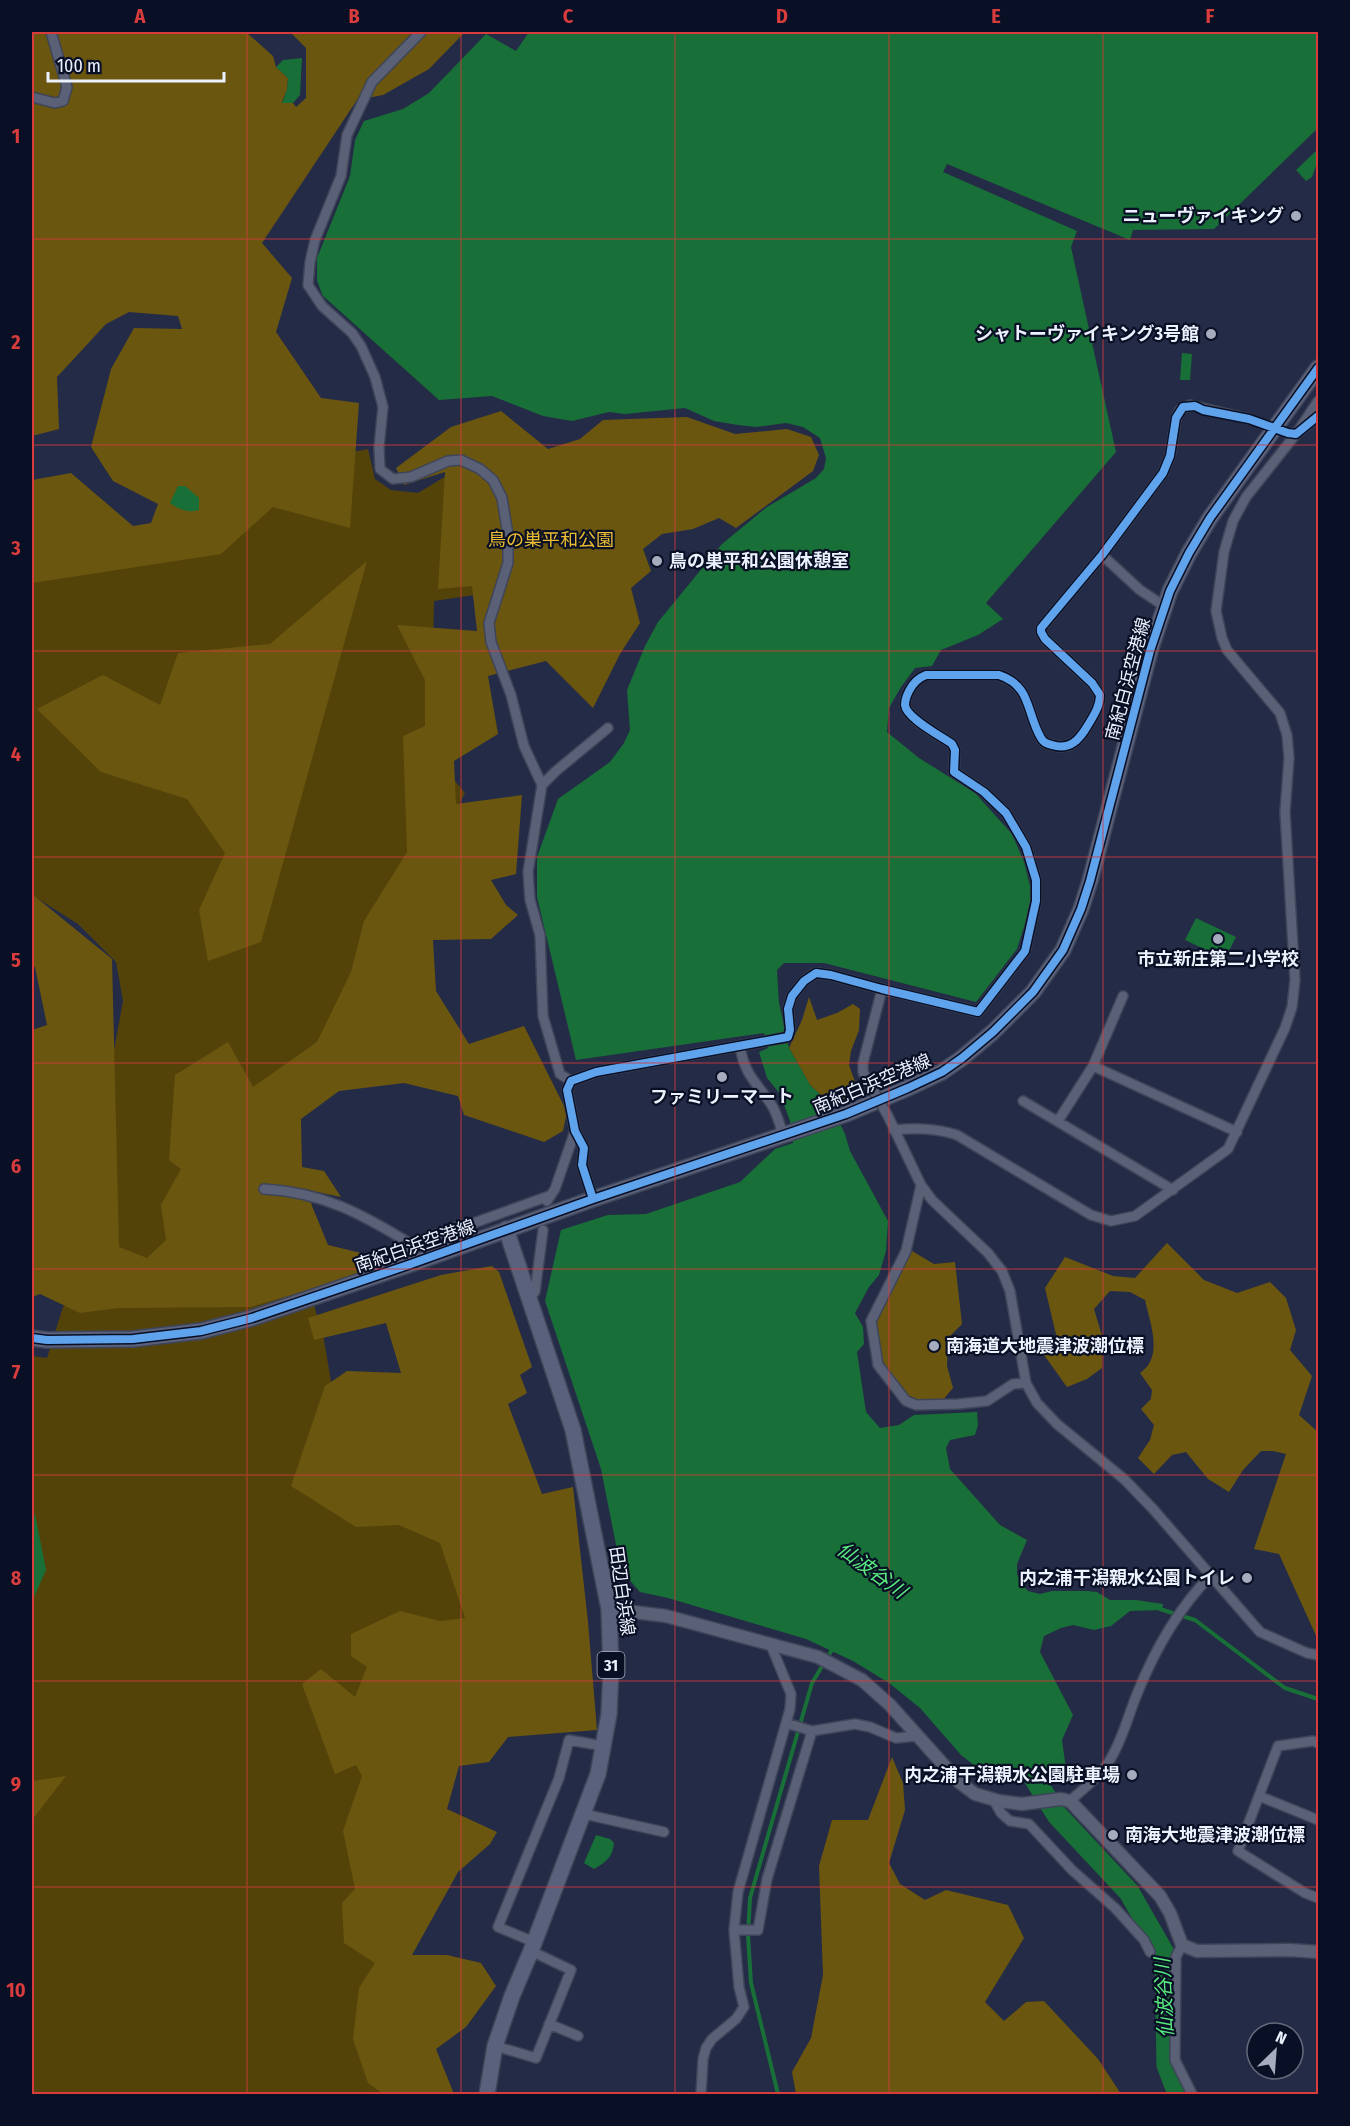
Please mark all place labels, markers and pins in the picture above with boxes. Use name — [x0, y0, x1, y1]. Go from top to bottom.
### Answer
place label: ニューヴァイキング — [1123, 205, 1284, 227]
marker: ニューヴァイキング — [1289, 209, 1303, 223]
place label: シャトーヴァイキング3号館 — [975, 323, 1199, 345]
marker: シャトーヴァイキング3号館 — [1204, 327, 1218, 341]
place label: 鳥の巣平和公園休憩室 — [669, 550, 849, 572]
marker: 鳥の巣平和公園休憩室 — [650, 554, 664, 568]
marker: 市立新庄第二小学校 — [1211, 932, 1225, 946]
place label: 市立新庄第二小学校 — [1137, 948, 1299, 970]
marker: ファミリーマート — [715, 1070, 729, 1084]
place label: ファミリーマート — [650, 1086, 794, 1108]
place label: 南海道大地震津波潮位標 — [946, 1335, 1144, 1357]
marker: 南海道大地震津波潮位標 — [927, 1339, 941, 1353]
place label: 内之浦干潟親水公園トイレ — [1019, 1567, 1235, 1589]
marker: 内之浦干潟親水公園トイレ — [1240, 1571, 1254, 1585]
place label: 内之浦干潟親水公園駐車場 — [904, 1764, 1120, 1786]
marker: 内之浦干潟親水公園駐車場 — [1125, 1768, 1139, 1782]
place label: 南海大地震津波潮位標 — [1125, 1824, 1305, 1846]
marker: 南海大地震津波潮位標 — [1106, 1828, 1120, 1842]

